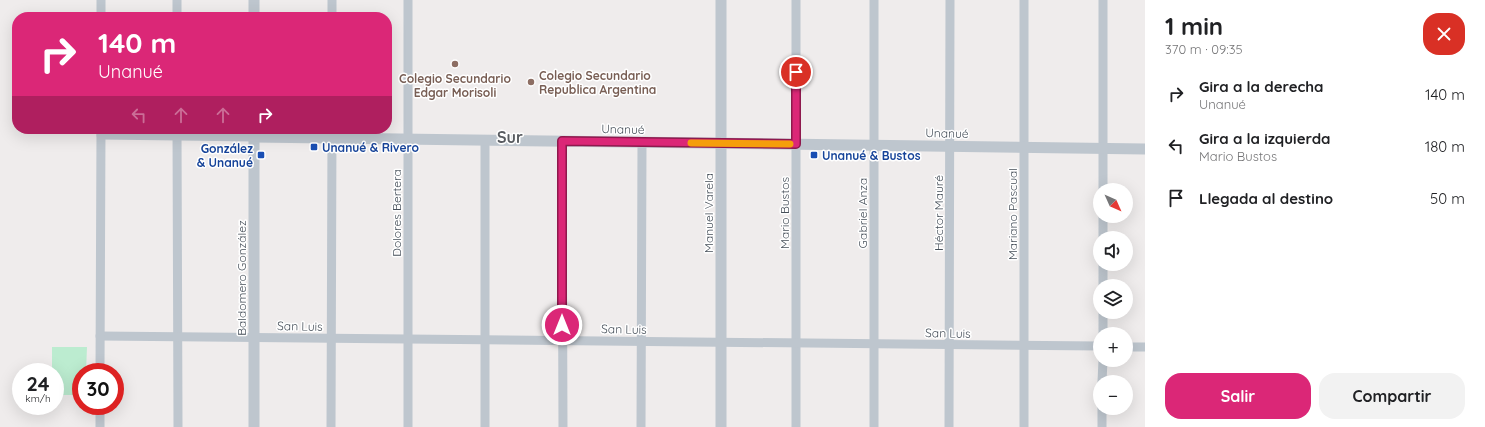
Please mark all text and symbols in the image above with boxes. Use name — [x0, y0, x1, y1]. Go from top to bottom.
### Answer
text: 1 min — [1165, 11, 1223, 41]
button: close — [1423, 13, 1465, 55]
text: 140 m — [98, 25, 176, 60]
icon: right — [32, 28, 84, 80]
text: 370 m · 09:35 — [1165, 41, 1243, 57]
pin — [779, 55, 813, 89]
marker: Colegio Secundario Edgar Morisoli — [450, 59, 460, 69]
text: Unanué — [98, 60, 163, 83]
icon: arrive — [785, 61, 807, 83]
place label: Colegio Secundario Republica Argentina — [539, 68, 656, 97]
place label: Colegio Secundario Edgar Morisoli — [399, 71, 511, 100]
marker: Colegio Secundario Republica Argentina — [526, 77, 536, 87]
text: Gira a la derecha — [1199, 77, 1324, 96]
icon: right — [1165, 83, 1187, 105]
text: 140 m — [1425, 85, 1465, 104]
text: Unanué — [1199, 96, 1246, 112]
icon: left — [128, 104, 150, 126]
icon: ahead — [170, 104, 192, 126]
icon: ahead — [212, 104, 234, 126]
icon: right — [254, 104, 276, 126]
street label: Unanué — [601, 121, 645, 137]
street label: Unanué — [925, 125, 969, 141]
district label: Sur — [497, 127, 523, 147]
text: Gira a la izquierda — [1199, 129, 1331, 148]
icon: left — [1165, 135, 1187, 157]
text: 180 m — [1425, 137, 1465, 156]
place label: Unanué & Rivero — [322, 140, 419, 155]
place label: González & Unanué — [197, 141, 253, 170]
marker: Unanué & Rivero — [309, 142, 319, 152]
place label: Unanué & Bustos — [822, 148, 921, 163]
text: Mario Bustos — [1199, 148, 1277, 164]
marker: González & Unanué — [256, 150, 266, 160]
marker: Unanué & Bustos — [809, 150, 819, 160]
street label: Mariano Pascual — [1005, 168, 1020, 260]
street label: Dolores Bertera — [389, 169, 404, 257]
street label: Manuel Varela — [701, 173, 716, 253]
street label: Héctor Mauré — [931, 175, 946, 251]
street label: Mario Bustos — [777, 177, 792, 249]
street label: Gabriel Anza — [855, 178, 870, 248]
north arrow — [1093, 183, 1133, 223]
map controls — [1093, 183, 1133, 415]
icon: arrive — [1165, 187, 1187, 209]
text: Llegada al destino — [1199, 189, 1333, 208]
text: 50 m — [1430, 189, 1465, 208]
street label: Baldomero González — [234, 220, 249, 336]
button: sound — [1093, 231, 1133, 271]
button: layers — [1093, 279, 1133, 319]
position arrow — [541, 304, 583, 346]
street label: San Luis — [277, 318, 323, 334]
street label: San Luis — [601, 321, 647, 337]
street label: San Luis — [925, 325, 971, 341]
button: + — [1093, 327, 1133, 367]
speed limit sign: 30 — [72, 363, 124, 415]
text: 24 — [26, 371, 50, 396]
button: Salir — [1165, 373, 1311, 419]
button: Compartir — [1319, 373, 1465, 419]
button: − — [1093, 375, 1133, 415]
text: km/h — [25, 392, 51, 405]

